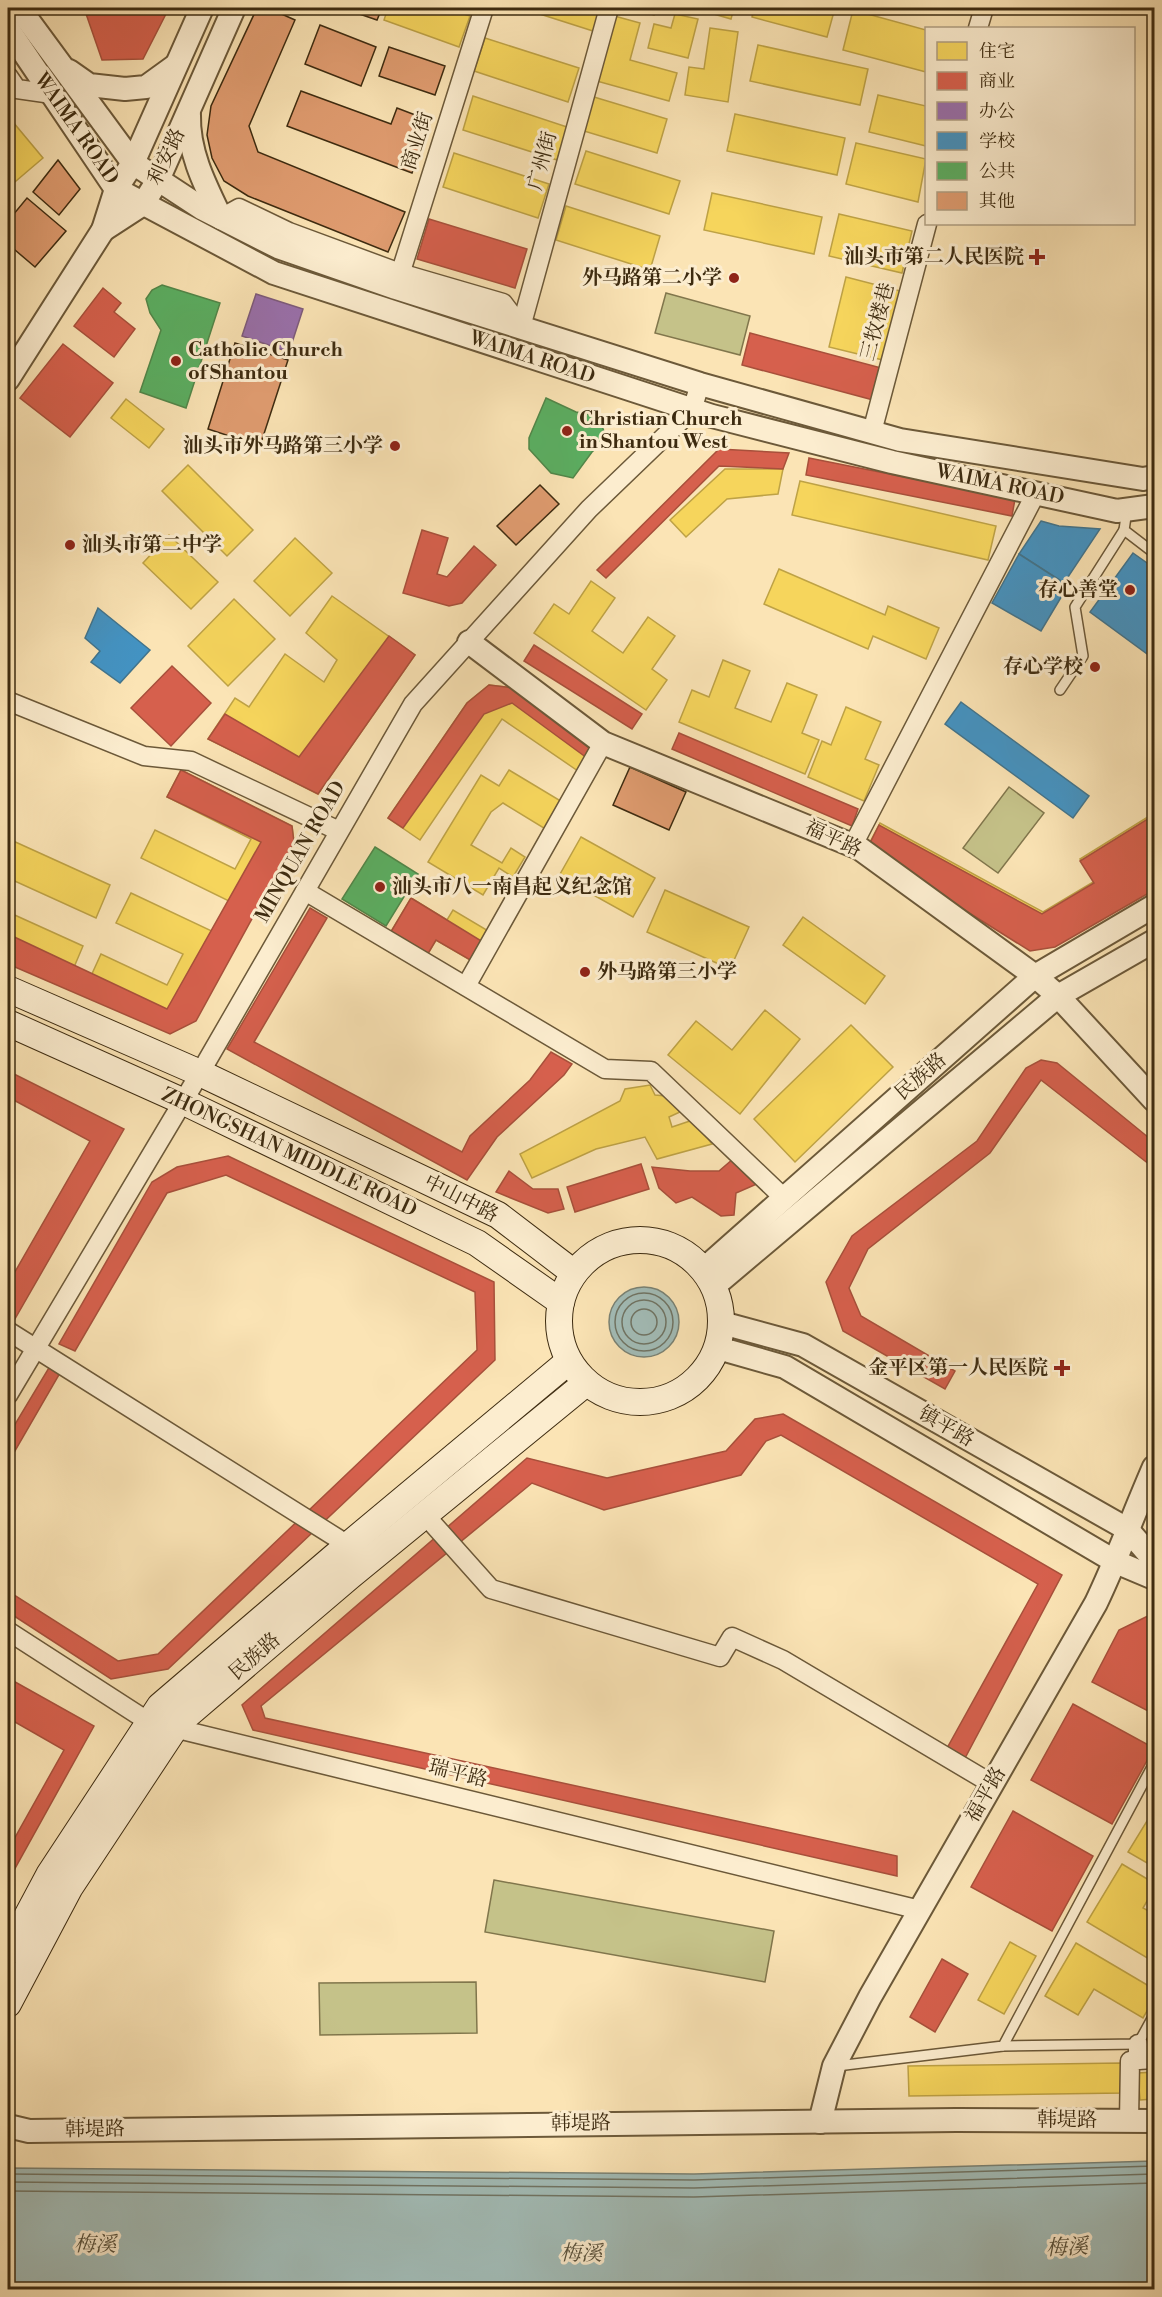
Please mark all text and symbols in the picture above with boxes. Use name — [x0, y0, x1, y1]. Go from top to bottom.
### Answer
legend — [925, 27, 1135, 225]
text: 住宅 — [979, 40, 1015, 63]
street label: WAIMA ROAD — [28, 68, 124, 190]
text: 商业 — [979, 70, 1015, 93]
text: 办公 — [979, 100, 1015, 123]
street label: 商业街 — [397, 109, 439, 173]
street label: 利安路 — [143, 125, 191, 189]
street label: 广州街 — [523, 129, 563, 193]
text: 学校 — [979, 130, 1015, 153]
text: 公共 — [979, 160, 1015, 183]
text: 其他 — [979, 190, 1015, 213]
place label: 汕头市第二人民医院 — [844, 245, 1024, 270]
marker: 汕头市第二人民医院 — [1028, 248, 1046, 266]
place label: 外马路第二小学 — [582, 266, 722, 291]
marker: 外马路第二小学 — [727, 271, 741, 285]
street label: 三牧楼巷 — [856, 280, 900, 364]
street label: WAIMA ROAD — [465, 326, 598, 390]
place label: Catholic Church of Shantou — [188, 338, 343, 386]
marker: Catholic Church of Shantou — [169, 354, 183, 368]
place label: Christian Church in Shantou West — [579, 407, 743, 455]
marker: Christian Church in Shantou West — [560, 424, 574, 438]
place label: 汕头市外马路第三小学 — [183, 434, 383, 459]
marker: 汕头市外马路第三小学 — [388, 439, 402, 453]
street label: WAIMA ROAD — [933, 459, 1066, 511]
place label: 汕头市第二中学 — [82, 533, 222, 558]
marker: 汕头市第二中学 — [63, 538, 77, 552]
place label: 存心善堂 — [1038, 578, 1118, 603]
marker: 存心善堂 — [1123, 583, 1137, 597]
place label: 存心学校 — [1003, 655, 1083, 680]
marker: 存心学校 — [1088, 660, 1102, 674]
street label: MINQUAN ROAD — [250, 777, 352, 927]
street label: 福平路 — [801, 815, 865, 863]
place label: 汕头市八一南昌起义纪念馆 — [392, 875, 632, 900]
marker: 汕头市八一南昌起义纪念馆 — [373, 880, 387, 894]
place label: 外马路第三小学 — [597, 960, 737, 985]
marker: 外马路第三小学 — [578, 965, 592, 979]
street label: 民族路 — [890, 1048, 952, 1106]
street label: ZHONGSHAN MIDDLE ROAD — [157, 1083, 421, 1223]
street label: 中山中路 — [420, 1170, 502, 1228]
place label: 金平区第一人民医院 — [868, 1356, 1048, 1381]
marker: 金平区第一人民医院 — [1053, 1359, 1071, 1377]
street label: 镇平路 — [914, 1401, 978, 1453]
street label: 民族路 — [224, 1628, 286, 1686]
street label: 瑞平路 — [426, 1755, 490, 1793]
street label: 福平路 — [960, 1763, 1012, 1827]
street label: 韩堤路 — [1037, 2108, 1097, 2133]
street label: 韩堤路 — [551, 2111, 611, 2137]
street label: 韩堤路 — [65, 2117, 125, 2143]
water label: 梅溪 — [74, 2232, 118, 2258]
water label: 梅溪 — [1045, 2234, 1091, 2262]
water label: 梅溪 — [560, 2241, 604, 2267]

